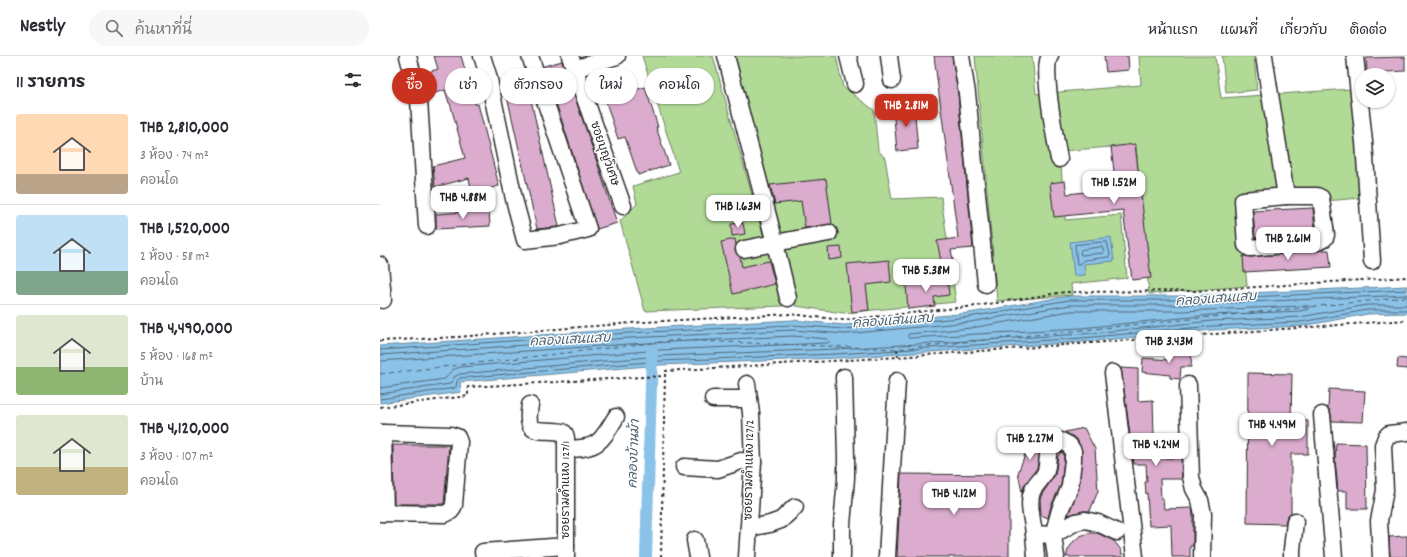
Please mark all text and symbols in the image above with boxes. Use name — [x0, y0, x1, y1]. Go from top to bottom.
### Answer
search box — [89, 10, 369, 46]
text: Nestly — [20, 14, 65, 41]
icon: search — [103, 17, 125, 39]
text: ค้นหาที่นี่ — [135, 20, 192, 42]
text: หน้าแรก — [1148, 21, 1198, 41]
text: แผนที่ — [1220, 21, 1258, 41]
text: เกี่ยวกับ — [1280, 21, 1327, 41]
text: ติดต่อ — [1349, 21, 1387, 41]
chip: ซื้อ — [392, 68, 437, 104]
chip: เช่า — [445, 68, 492, 104]
chip: ตัวกรอง — [500, 68, 577, 104]
chip: ใหม่ — [585, 68, 637, 104]
chip: คอนโด — [645, 68, 714, 104]
map controls — [1355, 68, 1395, 108]
button: layers — [1355, 68, 1395, 108]
icon: filters — [342, 69, 364, 91]
text: 11 รายการ — [16, 72, 85, 96]
pin: THB 2.81M — [860, 94, 952, 128]
text: THB 2.81M — [884, 97, 928, 116]
text: THB 2,810,000 — [140, 117, 229, 141]
street label: ซอยบุญวิเศษ — [585, 119, 623, 189]
icon: home — [48, 130, 96, 178]
text: 3 ห้อง · 74 m² — [140, 147, 209, 166]
pin: THB 1.52M — [1068, 171, 1160, 205]
text: คอนโด — [140, 172, 178, 191]
text: THB 1.52M — [1091, 174, 1137, 193]
pin: THB 4.88M — [417, 186, 509, 220]
text: THB 4.88M — [440, 189, 486, 208]
pin: THB 1.63M — [692, 195, 784, 229]
text: THB 1.63M — [715, 198, 761, 217]
text: THB 1,520,000 — [140, 218, 230, 242]
pin: THB 2.61M — [1242, 227, 1334, 261]
text: THB 2.61M — [1265, 230, 1311, 249]
icon: home — [48, 231, 96, 279]
text: 2 ห้อง · 58 m² — [140, 248, 210, 267]
pin: THB 5.38M — [880, 259, 972, 293]
text: THB 5.38M — [902, 262, 950, 281]
text: คอนโด — [140, 273, 178, 292]
water label: คลองแสนแสบ — [1175, 288, 1258, 312]
water label: คลองแสนแสบ — [852, 310, 935, 334]
text: THB 4,490,000 — [140, 318, 233, 342]
water label: คลองแสนแสบ — [529, 329, 612, 353]
pin: THB 3.43M — [1123, 330, 1215, 364]
icon: home — [48, 331, 96, 379]
text: THB 3.43M — [1145, 333, 1193, 352]
text: 5 ห้อง · 168 m² — [140, 348, 213, 367]
text: บ้าน — [140, 373, 163, 392]
pin: THB 4.49M — [1226, 413, 1318, 447]
text: THB 4.49M — [1248, 416, 1296, 435]
text: THB 4,120,000 — [140, 418, 229, 442]
water label: คลองบ้านม้า — [623, 418, 646, 489]
street label: ซอยรามคำแหง 127/2 — [741, 419, 759, 521]
pin: THB 2.27M — [984, 427, 1076, 461]
text: THB 2.27M — [1006, 430, 1054, 449]
icon: home — [48, 431, 96, 479]
pin: THB 4.24M — [1110, 433, 1202, 467]
text: THB 4.24M — [1132, 436, 1180, 455]
street label: ซอยรามคำแหง 127/1 — [558, 441, 575, 539]
text: 3 ห้อง · 107 m² — [140, 448, 213, 467]
text: คอนโด — [140, 473, 178, 492]
pin: THB 4.12M — [908, 482, 1000, 516]
text: THB 4.12M — [932, 485, 976, 504]

